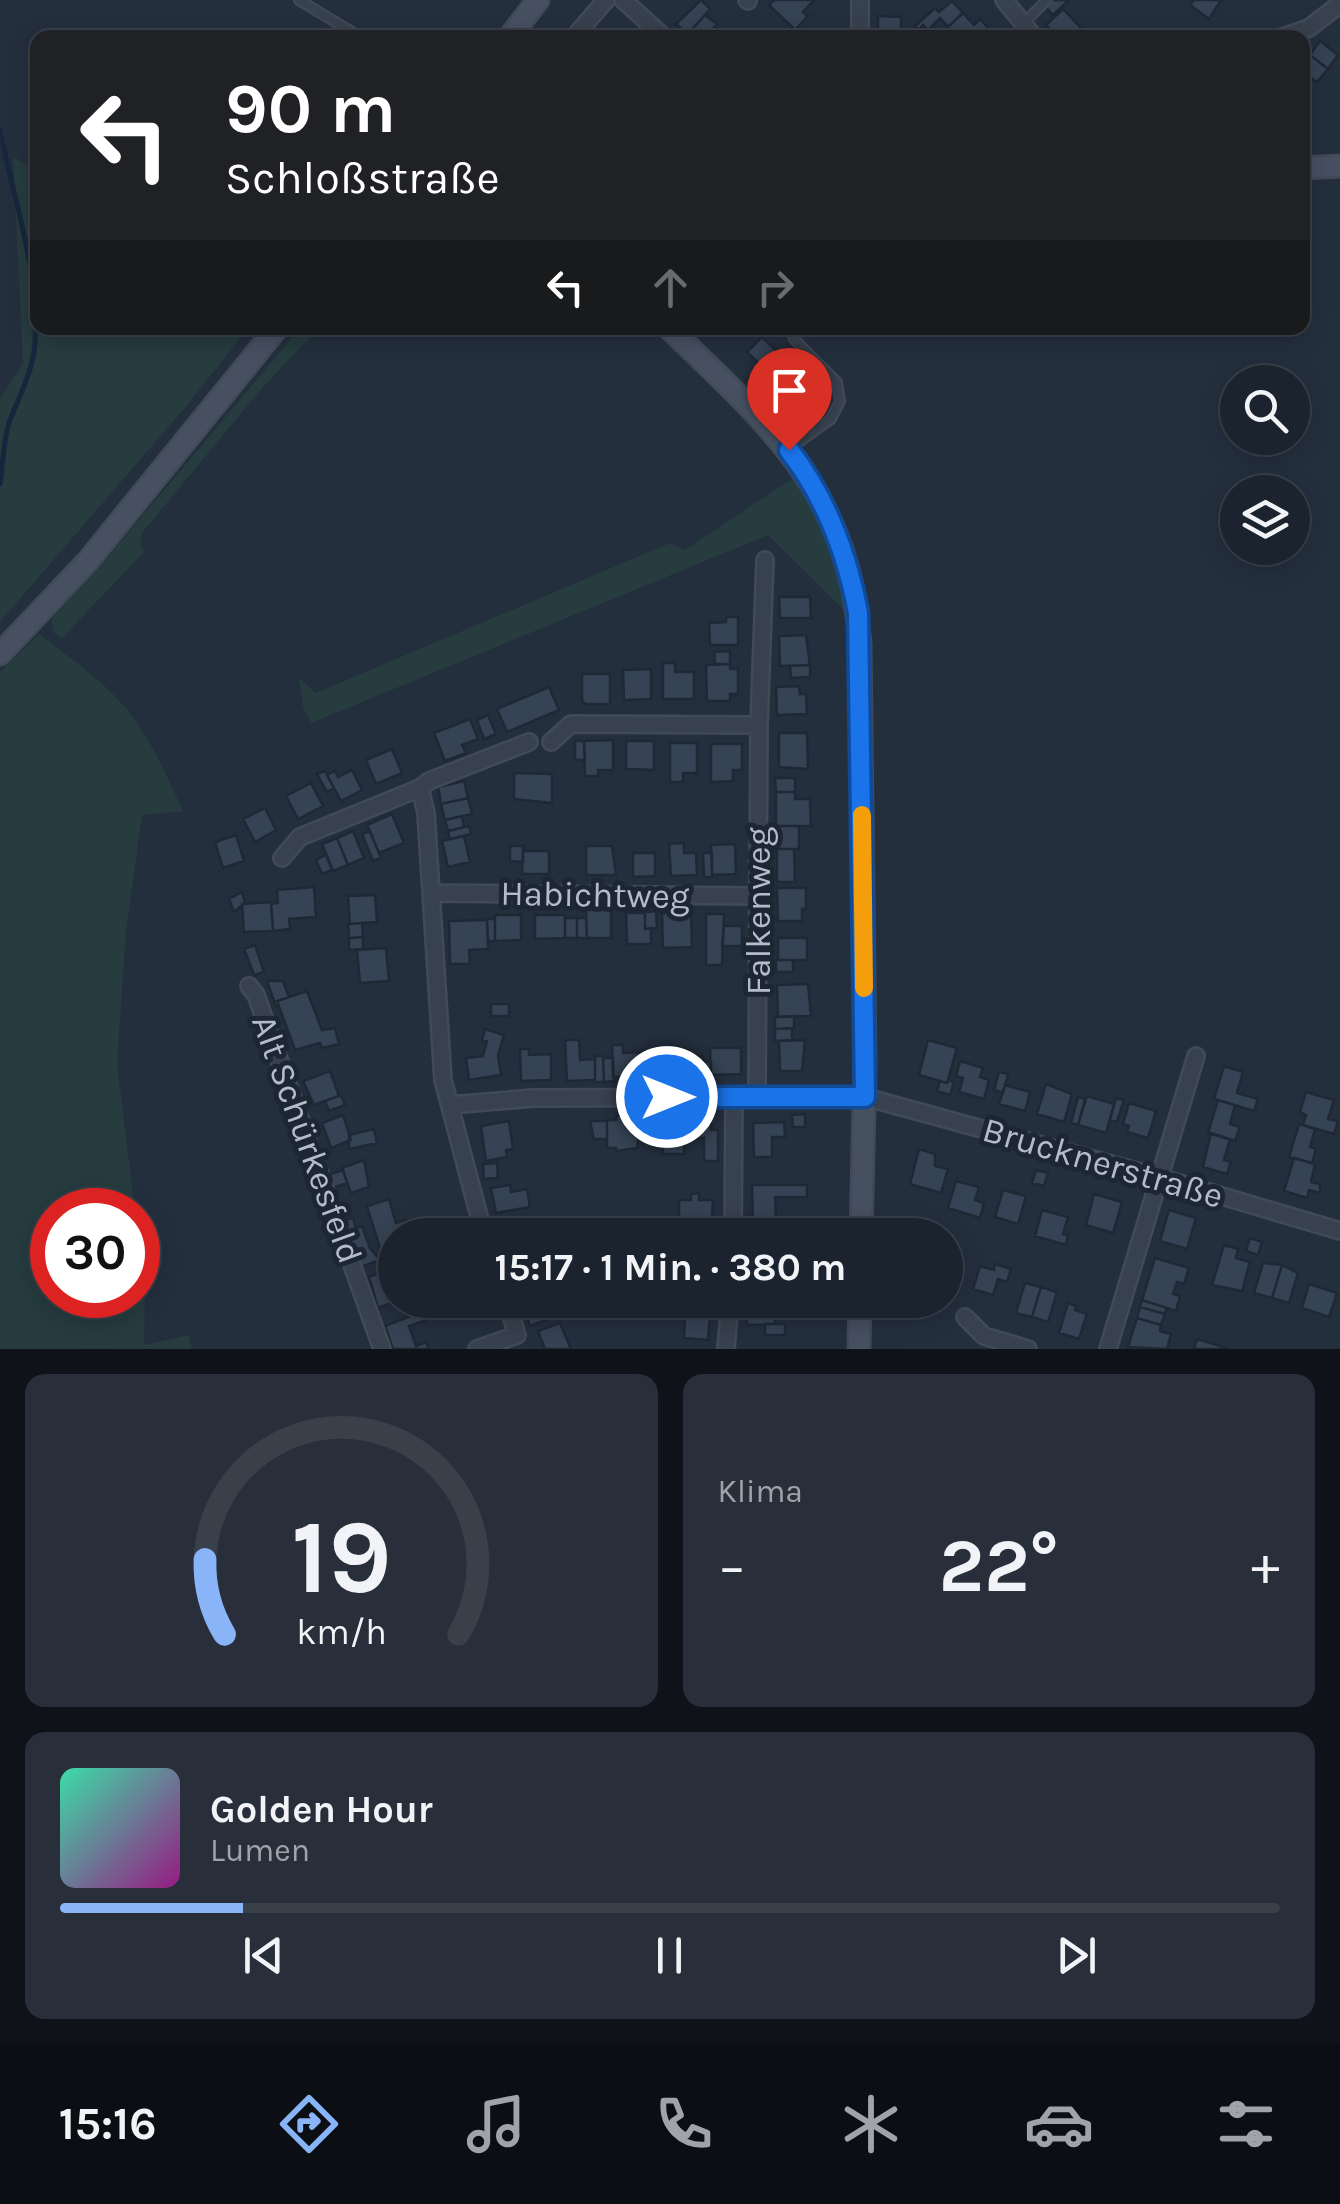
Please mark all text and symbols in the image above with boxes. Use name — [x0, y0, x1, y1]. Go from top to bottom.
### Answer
text: 90 m — [225, 68, 396, 150]
icon: left — [60, 70, 190, 200]
text: Schloßstraße — [225, 152, 500, 204]
icon: left — [538, 260, 593, 315]
icon: ahead — [643, 260, 698, 315]
icon: right — [748, 260, 803, 315]
pin — [747, 348, 832, 451]
icon: arrive — [762, 363, 817, 418]
map controls — [1220, 365, 1310, 565]
button: search — [1220, 365, 1310, 455]
button: layers — [1220, 475, 1310, 565]
street label: Falkenweg — [738, 827, 779, 995]
street label: Habichtweg — [500, 873, 690, 917]
street label: Alt Schürkesfeld — [243, 1009, 371, 1269]
position arrow — [615, 1045, 719, 1149]
street label: Brucknerstraße — [978, 1109, 1228, 1217]
speed limit sign: 30 — [30, 1188, 160, 1318]
text: 15:17 · 1 Min. · 380 m — [495, 1245, 846, 1290]
text: Klima — [718, 1473, 803, 1510]
text: 19 — [291, 1497, 392, 1618]
text: 22° — [939, 1522, 1059, 1610]
text: − — [718, 1534, 746, 1598]
text: + — [1251, 1534, 1280, 1598]
text: km/h — [296, 1611, 387, 1653]
text: Golden Hour — [210, 1787, 433, 1832]
text: Lumen — [210, 1832, 310, 1869]
icon: previous — [236, 1928, 291, 1983]
icon: pause — [642, 1928, 697, 1983]
icon: next — [1049, 1928, 1104, 1983]
icon: directions — [274, 2089, 344, 2159]
icon: music — [461, 2089, 531, 2159]
icon: phone — [649, 2089, 719, 2159]
icon: climate — [836, 2089, 906, 2159]
icon: car — [1024, 2089, 1094, 2159]
icon: filters — [1211, 2089, 1281, 2159]
text: 15:16 — [59, 2098, 156, 2150]

